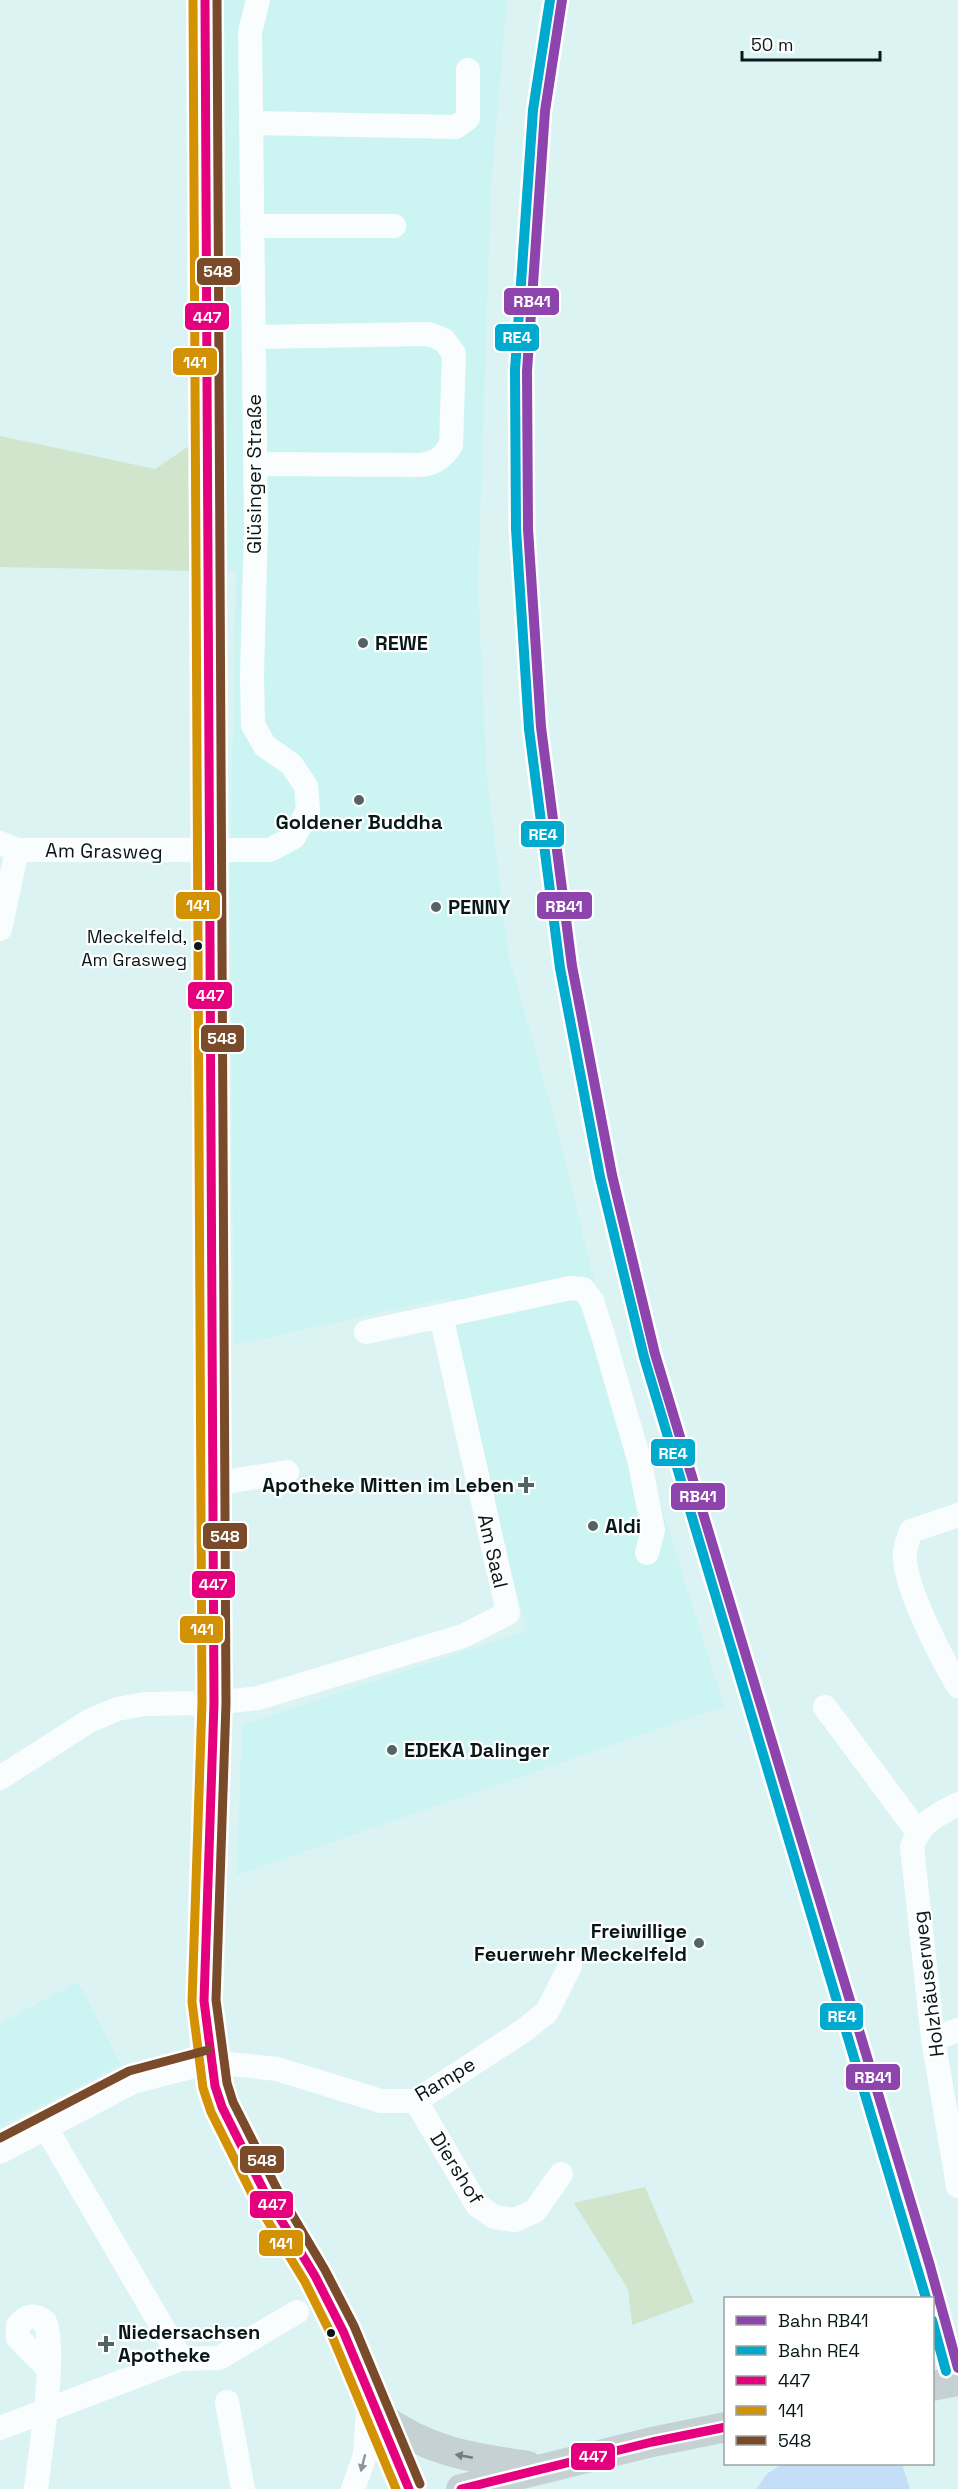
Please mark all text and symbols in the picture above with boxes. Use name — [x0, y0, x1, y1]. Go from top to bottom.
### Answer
scale bar — [742, 24, 880, 62]
text: 50 m — [751, 33, 793, 56]
line badge: 548 — [196, 257, 241, 286]
text: 548 — [203, 261, 233, 282]
line badge: RB41 — [503, 287, 560, 316]
text: RB41 — [513, 291, 551, 312]
line badge: 447 — [184, 302, 230, 331]
text: 447 — [193, 307, 221, 328]
line badge: RE4 — [494, 323, 540, 352]
text: RE4 — [502, 327, 532, 348]
line badge: 141 — [172, 347, 218, 376]
text: 141 — [183, 352, 207, 373]
street label: Glüsinger Straße — [241, 394, 267, 554]
place label: REWE — [375, 630, 428, 656]
marker: REWE — [356, 636, 370, 650]
marker: Goldener Buddha — [352, 793, 366, 807]
place label: Goldener Buddha — [276, 809, 443, 835]
line badge: RE4 — [520, 820, 565, 848]
text: RE4 — [528, 824, 558, 845]
street label: Am Grasweg — [45, 837, 163, 865]
line badge: 141 — [175, 891, 221, 920]
line badge: RB41 — [536, 891, 593, 920]
place label: PENNY — [448, 894, 511, 920]
text: 141 — [186, 895, 210, 916]
text: RB41 — [545, 896, 583, 917]
marker: PENNY — [429, 900, 443, 914]
place label: Meckelfeld, Am Grasweg — [81, 925, 187, 971]
marker: Meckelfeld, Am Grasweg — [192, 940, 204, 952]
line badge: 447 — [187, 981, 233, 1010]
text: 447 — [196, 985, 224, 1006]
line badge: 548 — [200, 1024, 245, 1053]
text: 548 — [207, 1028, 237, 1049]
line badge: RE4 — [650, 1438, 696, 1467]
text: RE4 — [658, 1443, 688, 1464]
place label: Apotheke Mitten im Leben — [262, 1472, 514, 1498]
marker: Apotheke Mitten im Leben — [519, 1478, 533, 1492]
line badge: RB41 — [670, 1482, 726, 1511]
text: RB41 — [679, 1486, 717, 1507]
street label: Am Saal — [472, 1511, 514, 1591]
place label: Aldi — [605, 1513, 641, 1539]
marker: Aldi — [586, 1519, 600, 1533]
line badge: 548 — [202, 1522, 248, 1550]
text: 548 — [210, 1526, 240, 1547]
line badge: 447 — [191, 1570, 236, 1599]
text: 447 — [199, 1574, 227, 1595]
line badge: 141 — [179, 1615, 224, 1644]
text: 141 — [190, 1619, 214, 1640]
place label: EDEKA Dalinger — [404, 1737, 550, 1763]
marker: EDEKA Dalinger — [385, 1743, 399, 1757]
street label: Holzhäuserweg — [906, 1909, 950, 2059]
place label: Freiwillige Feuerwehr Meckelfeld — [474, 1918, 687, 1967]
marker: Freiwillige Feuerwehr Meckelfeld — [692, 1936, 706, 1950]
line badge: RE4 — [819, 2002, 864, 2031]
text: RE4 — [827, 2006, 857, 2027]
street label: Rampe — [410, 2051, 480, 2107]
line badge: RB41 — [845, 2063, 901, 2091]
text: RB41 — [854, 2067, 892, 2088]
street label: Diershof — [425, 2127, 490, 2209]
line badge: 548 — [239, 2145, 285, 2174]
text: 548 — [247, 2150, 277, 2171]
line badge: 447 — [249, 2190, 294, 2219]
text: 447 — [258, 2194, 286, 2215]
line badge: 141 — [258, 2229, 304, 2257]
text: 141 — [269, 2233, 293, 2254]
legend — [724, 2297, 934, 2465]
text: Bahn RB41 — [778, 2309, 869, 2332]
place label: Niedersachsen Apotheke — [118, 2319, 260, 2368]
unlabelled marker — [325, 2327, 337, 2339]
marker: Niedersachsen Apotheke — [99, 2337, 113, 2351]
text: Bahn RE4 — [778, 2339, 860, 2362]
text: 447 — [778, 2369, 810, 2392]
text: 141 — [778, 2399, 804, 2422]
text: 548 — [778, 2429, 811, 2452]
line badge: 447 — [570, 2442, 616, 2471]
text: 447 — [579, 2446, 607, 2467]
one-way arrow — [454, 2451, 473, 2460]
one-way arrow — [358, 2455, 367, 2473]

